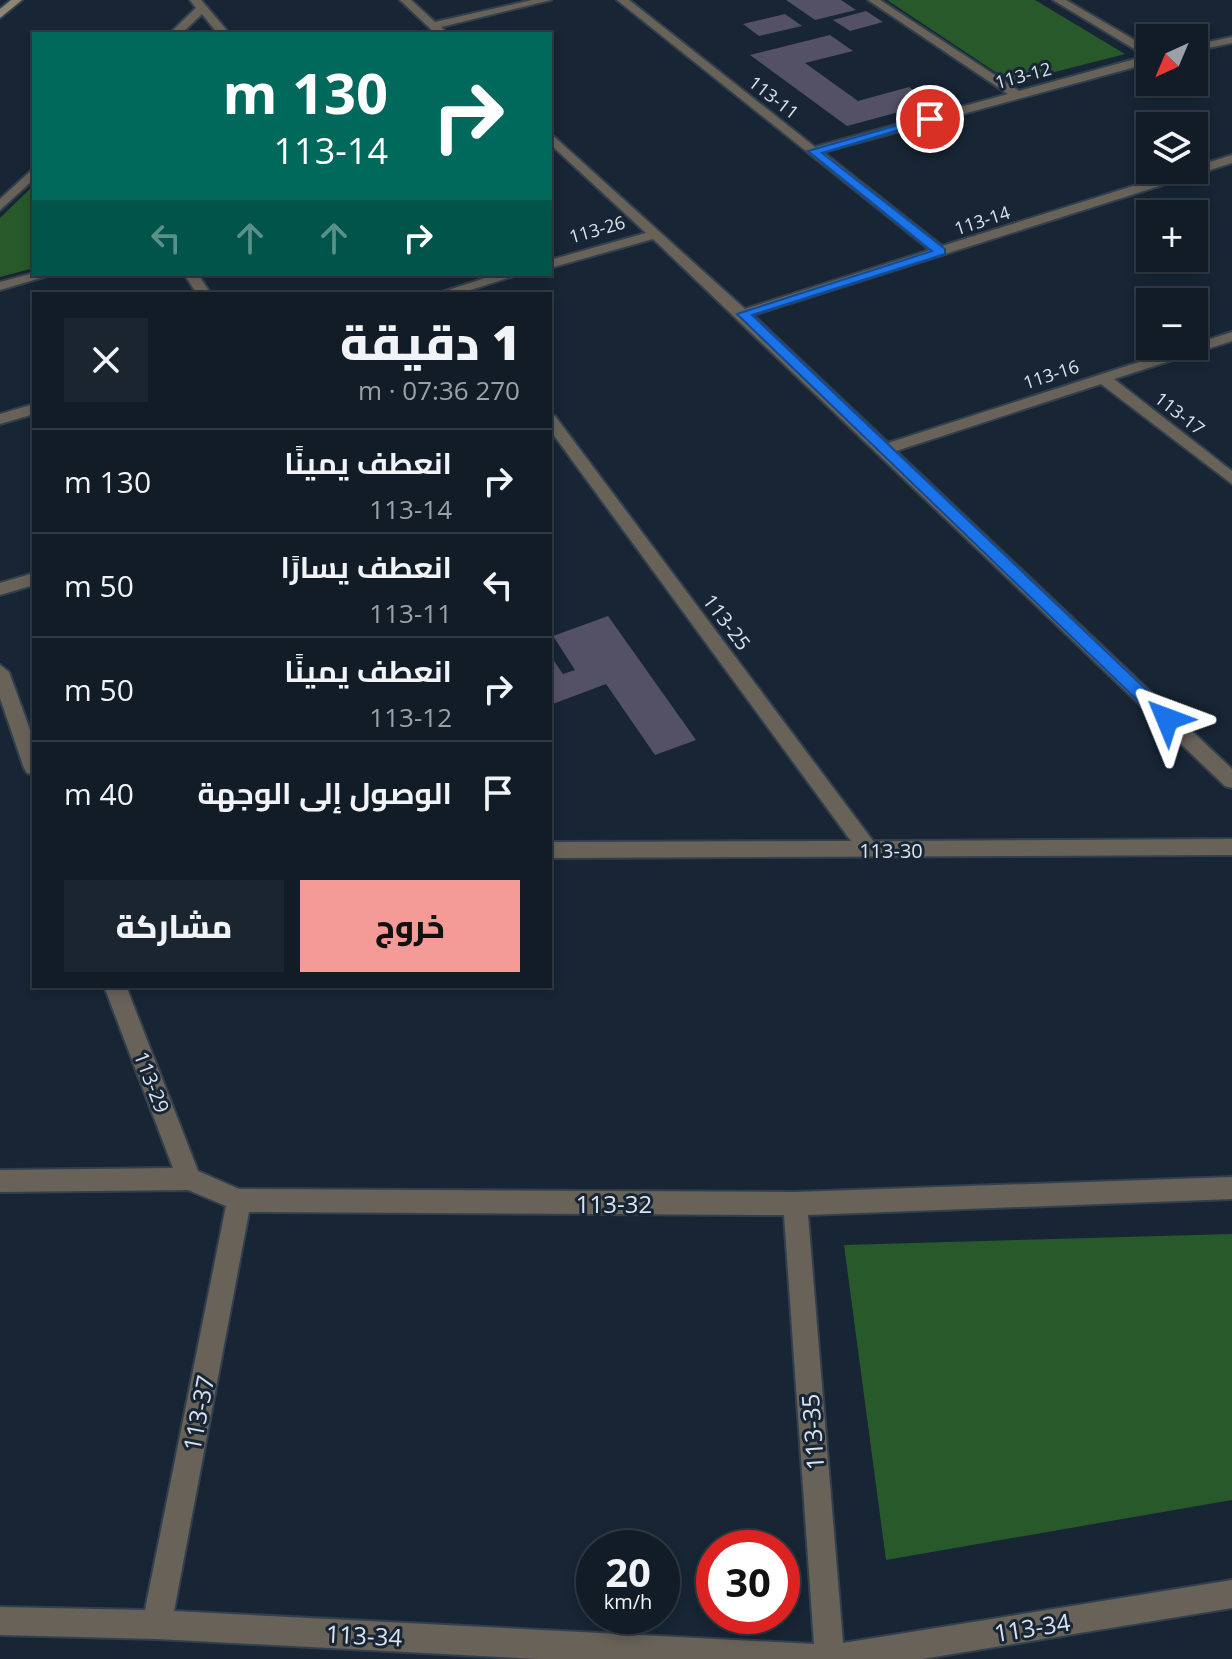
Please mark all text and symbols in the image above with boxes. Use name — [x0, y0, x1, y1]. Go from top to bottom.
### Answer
north arrow — [1136, 24, 1208, 96]
map controls — [1136, 24, 1208, 360]
text: 130 m — [222, 54, 388, 130]
street label: 113-12 — [992, 56, 1054, 94]
icon: right — [416, 64, 520, 168]
street label: 113-11 — [744, 70, 804, 124]
pin — [896, 85, 964, 153]
icon: arrive — [908, 97, 952, 141]
button: layers — [1136, 112, 1208, 184]
text: 113-14 — [273, 126, 388, 175]
street label: 113-14 — [951, 200, 1013, 240]
button: + — [1136, 200, 1208, 272]
street label: 113-26 — [566, 210, 628, 248]
icon: left — [144, 216, 188, 260]
icon: ahead — [228, 216, 272, 260]
icon: ahead — [312, 216, 356, 260]
icon: right — [396, 216, 440, 260]
button: − — [1136, 288, 1208, 360]
text: 1 دقيقة — [340, 309, 520, 374]
button: close — [64, 318, 148, 402]
street label: 113-16 — [1020, 354, 1082, 394]
text: 270 m · 07:36 — [358, 372, 520, 408]
street label: 113-17 — [1150, 386, 1210, 440]
text: انعطف يمينًا — [284, 442, 452, 483]
icon: right — [476, 459, 520, 503]
text: 130 m — [64, 461, 151, 502]
text: 113-14 — [369, 491, 452, 527]
text: انعطف يسارًا — [281, 546, 452, 587]
icon: left — [476, 563, 520, 607]
text: 50 m — [64, 565, 134, 606]
street label: 113-25 — [697, 588, 757, 656]
text: 113-11 — [369, 595, 452, 631]
text: انعطف يمينًا — [284, 650, 452, 691]
icon: right — [476, 667, 520, 711]
text: 50 m — [64, 669, 134, 710]
position arrow — [1125, 677, 1209, 761]
text: 113-12 — [369, 699, 452, 735]
icon: arrive — [476, 771, 520, 815]
text: الوصول إلى الوجهة — [197, 772, 452, 813]
text: 40 m — [64, 773, 134, 814]
street label: 113-30 — [859, 837, 923, 864]
button: مشاركة — [64, 880, 284, 972]
button: خروج — [300, 880, 520, 972]
street label: 113-29 — [128, 1047, 176, 1117]
street label: 113-32 — [576, 1187, 652, 1220]
street label: 113-37 — [175, 1372, 221, 1454]
street label: 113-35 — [793, 1393, 831, 1471]
speed limit sign: 30 — [696, 1530, 800, 1634]
text: 20 — [605, 1544, 651, 1599]
text: km/h — [604, 1588, 652, 1615]
street label: 113-34 — [992, 1605, 1073, 1649]
street label: 113-34 — [325, 1617, 403, 1653]

